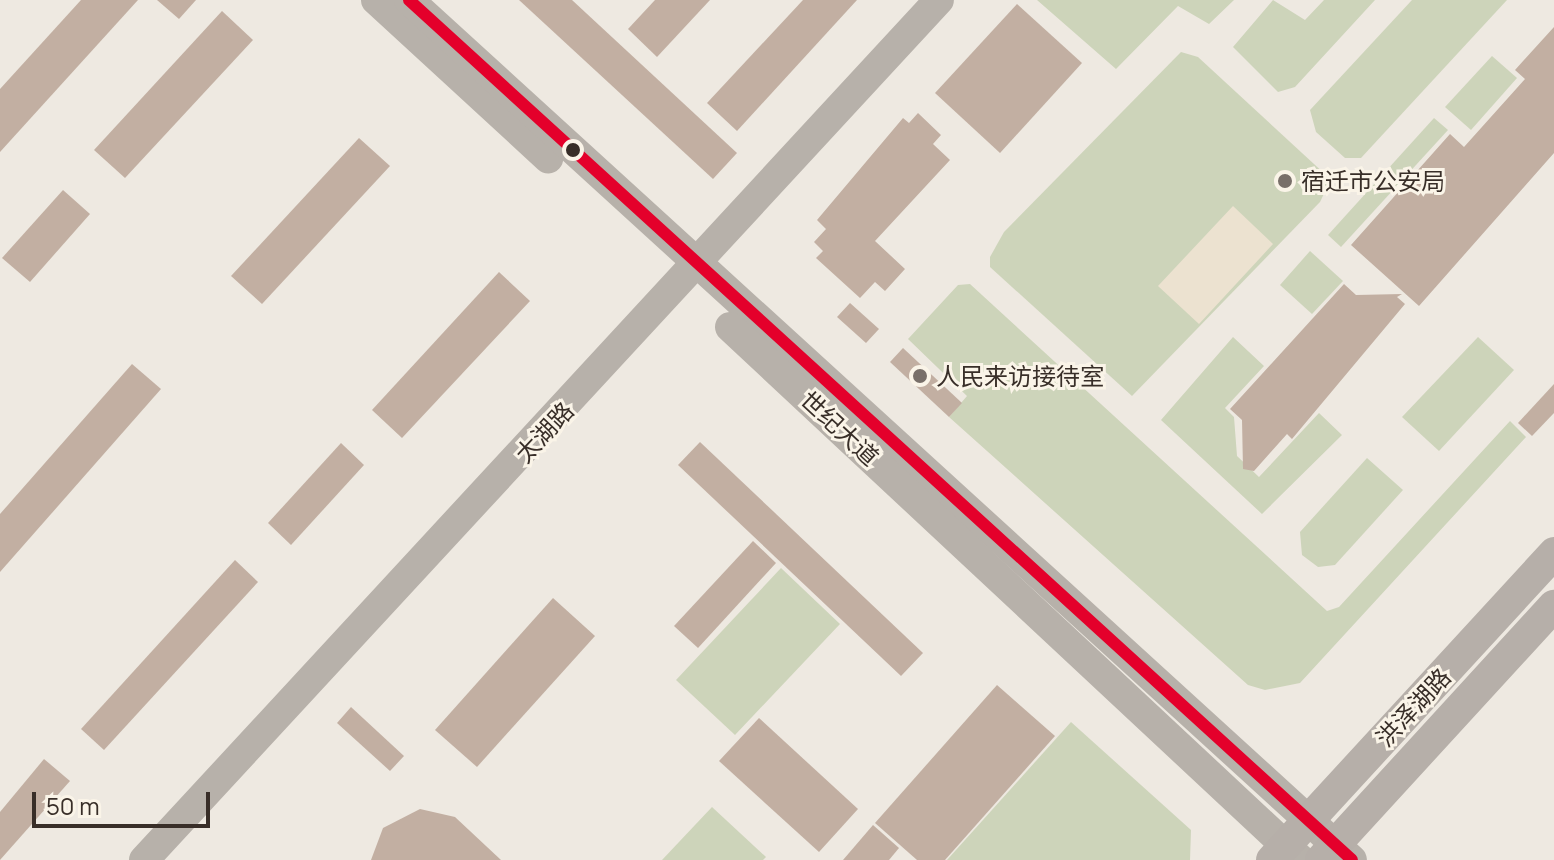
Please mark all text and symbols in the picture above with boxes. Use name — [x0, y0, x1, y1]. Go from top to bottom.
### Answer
unlabelled marker — [565, 142, 581, 158]
place label: 宿迁市公安局 — [1301, 167, 1445, 195]
marker: 宿迁市公安局 — [1276, 172, 1294, 190]
place label: 人民来访接待室 — [936, 362, 1104, 390]
marker: 人民来访接待室 — [911, 367, 929, 385]
street label: 世纪大道 — [795, 385, 885, 471]
street label: 太湖路 — [509, 396, 579, 468]
street label: 洪泽湖路 — [1370, 662, 1456, 752]
scale bar — [36, 776, 214, 826]
text: 50 m — [46, 789, 100, 822]

